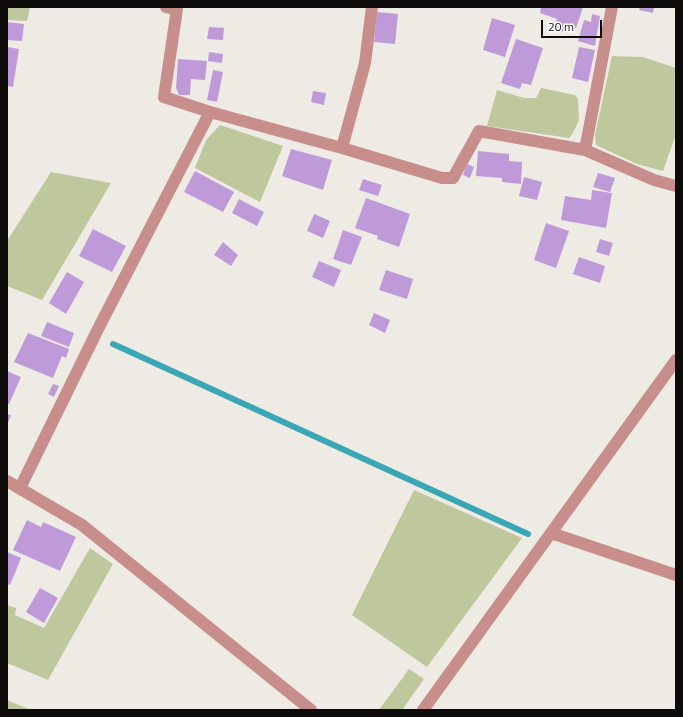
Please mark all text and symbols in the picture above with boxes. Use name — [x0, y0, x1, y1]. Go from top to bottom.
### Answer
scale bar — [543, 12, 604, 38]
text: 20 m — [548, 17, 574, 36]

